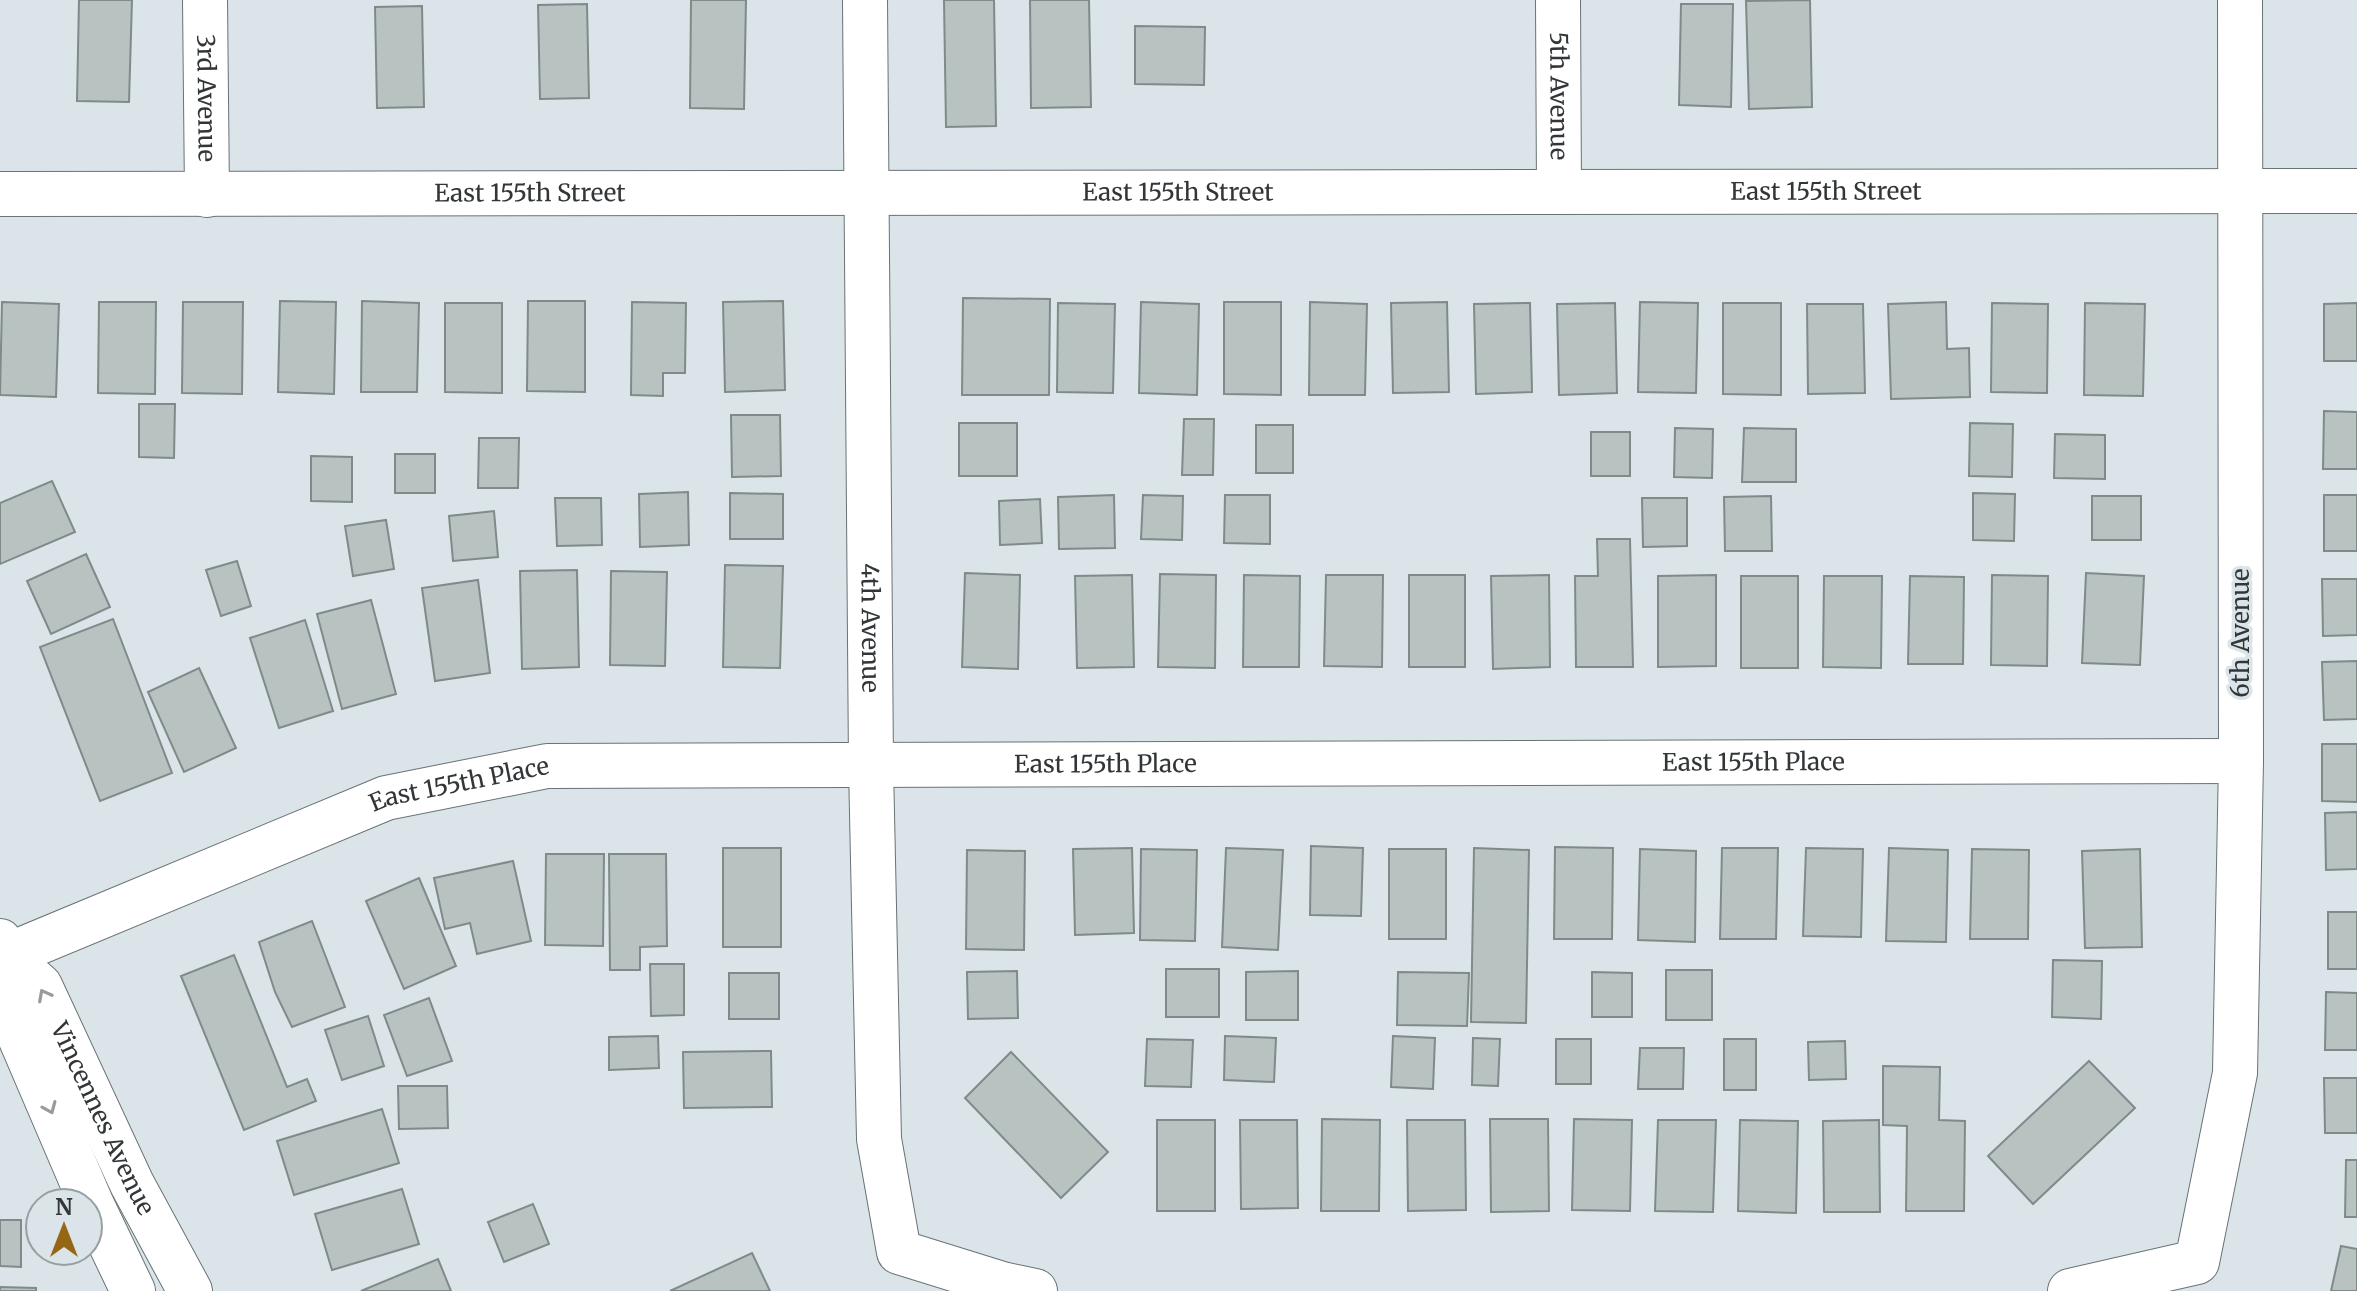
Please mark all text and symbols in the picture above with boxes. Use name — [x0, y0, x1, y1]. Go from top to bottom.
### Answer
street label: 5th Avenue — [1543, 32, 1575, 160]
street label: 3rd Avenue — [190, 34, 223, 162]
street label: East 155th Street — [1082, 176, 1274, 208]
street label: East 155th Street — [1730, 176, 1922, 207]
street label: East 155th Street — [434, 177, 626, 208]
street label: 4th Avenue — [854, 563, 886, 693]
street label: 6th Avenue — [2225, 568, 2256, 698]
street label: East 155th Place — [1662, 746, 1845, 778]
street label: East 155th Place — [1014, 748, 1197, 780]
street label: East 155th Place — [364, 750, 552, 818]
one-way arrow — [38, 989, 53, 1004]
street label: Vincennes Avenue — [43, 1016, 162, 1220]
one-way arrow — [41, 1100, 57, 1114]
north arrow — [24, 1187, 104, 1267]
text: N — [55, 1193, 73, 1221]

